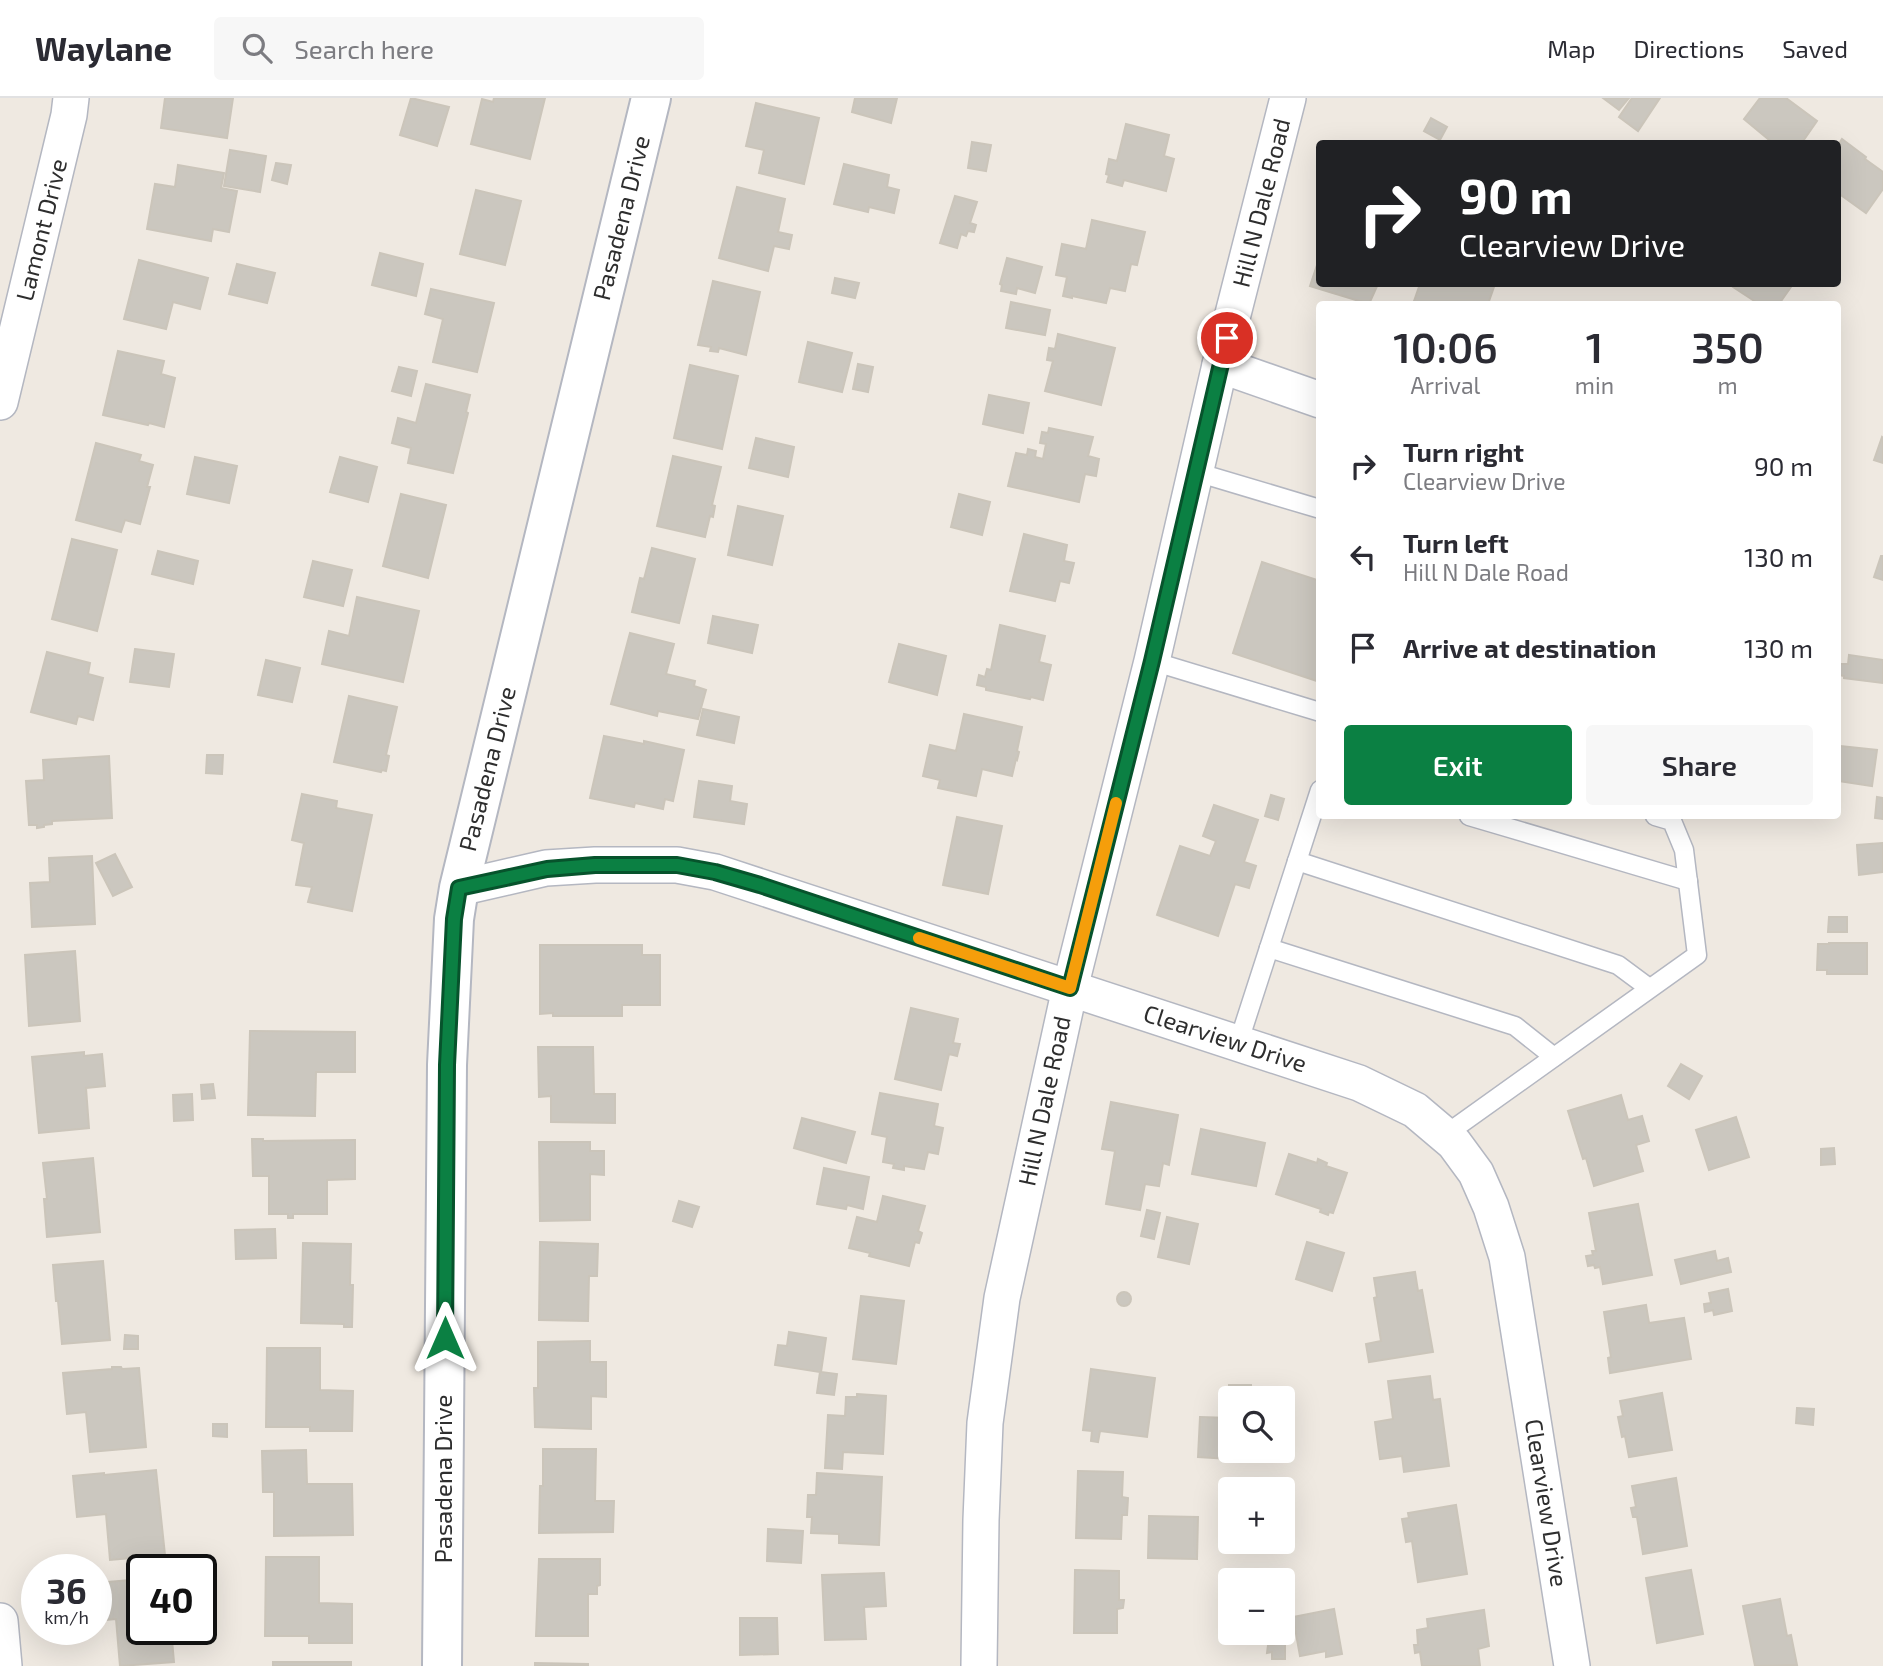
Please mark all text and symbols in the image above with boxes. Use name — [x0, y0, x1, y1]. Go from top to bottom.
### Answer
search box — [214, 17, 704, 80]
text: Waylane — [35, 28, 172, 68]
icon: search — [238, 29, 276, 67]
text: Search here — [294, 33, 434, 64]
text: Map — [1547, 34, 1595, 63]
text: Directions — [1633, 34, 1744, 63]
text: Saved — [1782, 34, 1848, 63]
street label: Hill N Dale Road — [1226, 115, 1296, 290]
street label: Pasadena Drive — [586, 132, 655, 303]
street label: Lamont Drive — [9, 155, 72, 304]
text: 90 m — [1459, 165, 1573, 224]
icon: right — [1344, 168, 1435, 259]
text: Clearview Drive — [1459, 225, 1685, 263]
pin — [1197, 308, 1257, 368]
icon: arrive — [1208, 319, 1246, 357]
text: 10:06 — [1393, 321, 1498, 371]
text: 1 — [1586, 321, 1603, 371]
text: 350 — [1691, 321, 1764, 371]
text: Arrival — [1410, 371, 1480, 399]
text: min — [1575, 371, 1614, 399]
text: m — [1717, 371, 1738, 399]
text: Turn right — [1403, 436, 1524, 467]
icon: right — [1344, 447, 1382, 485]
text: 90 m — [1754, 450, 1813, 481]
text: Clearview Drive — [1403, 467, 1566, 495]
text: Turn left — [1403, 527, 1509, 558]
icon: left — [1344, 538, 1382, 576]
text: 130 m — [1744, 541, 1813, 572]
text: Hill N Dale Road — [1403, 558, 1569, 586]
icon: arrive — [1344, 629, 1382, 667]
text: Arrive at destination — [1403, 632, 1656, 663]
text: 130 m — [1744, 632, 1813, 663]
street label: Pasadena Drive — [452, 683, 521, 854]
button: Exit — [1344, 725, 1572, 805]
button: Share — [1586, 725, 1813, 805]
street label: Clearview Drive — [1140, 998, 1311, 1078]
street label: Hill N Dale Road — [1011, 1013, 1076, 1188]
position arrow — [408, 1301, 482, 1375]
map controls — [1218, 1386, 1295, 1645]
button: search — [1218, 1386, 1295, 1463]
street label: Pasadena Drive — [428, 1395, 457, 1563]
street label: Clearview Drive — [1520, 1417, 1575, 1589]
button: + — [1218, 1477, 1295, 1554]
speed limit sign: 40 — [126, 1554, 217, 1645]
button: − — [1218, 1568, 1295, 1645]
text: 36 — [46, 1569, 87, 1611]
text: km/h — [44, 1606, 89, 1628]

